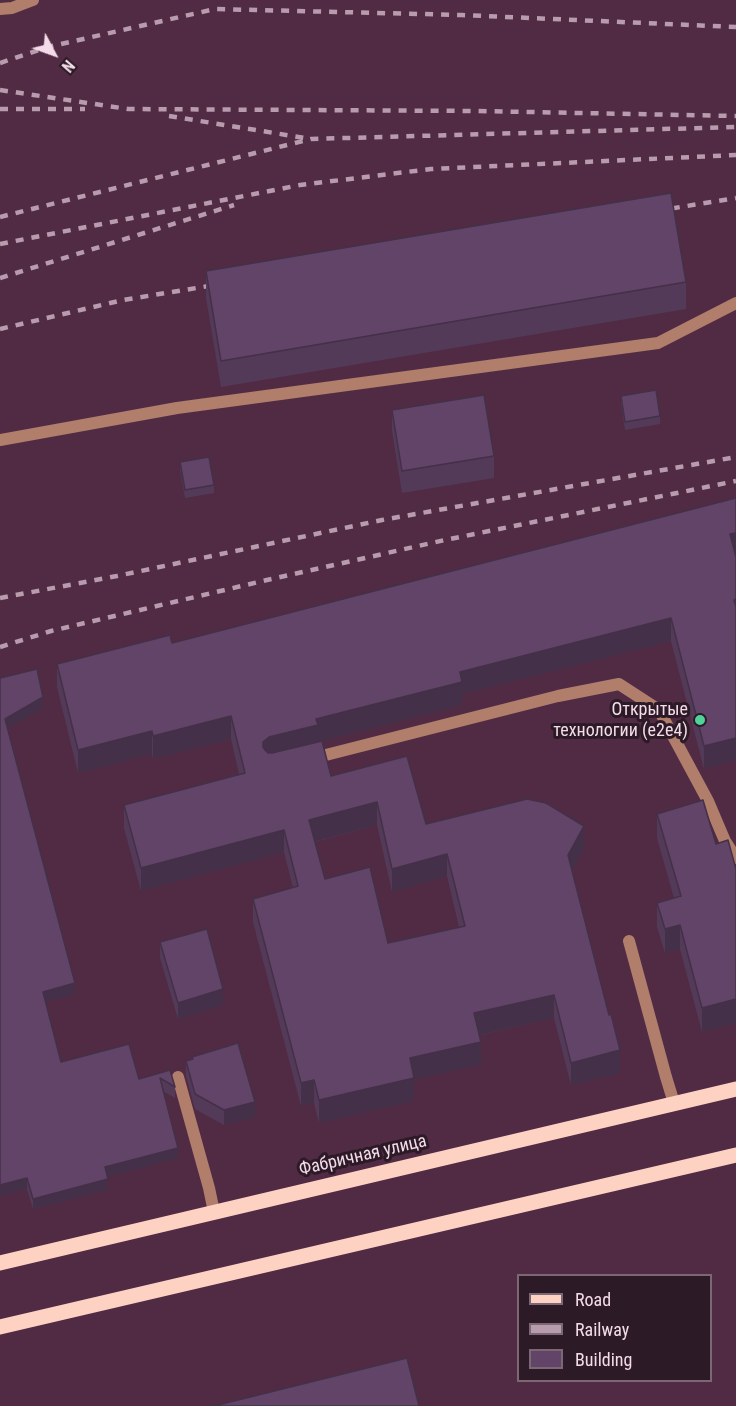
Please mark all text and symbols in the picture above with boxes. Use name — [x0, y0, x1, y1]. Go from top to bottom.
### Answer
north arrow — [24, 24, 84, 84]
text: N — [58, 56, 78, 76]
place label: Открытые технологии (e2e4) — [553, 699, 688, 742]
marker: Открытые технологии (e2e4) — [693, 713, 707, 727]
street label: Фабричная улица — [297, 1131, 429, 1181]
legend — [517, 1274, 712, 1382]
text: Road — [575, 1289, 611, 1310]
text: Railway — [575, 1319, 629, 1340]
text: Building — [575, 1349, 632, 1370]

